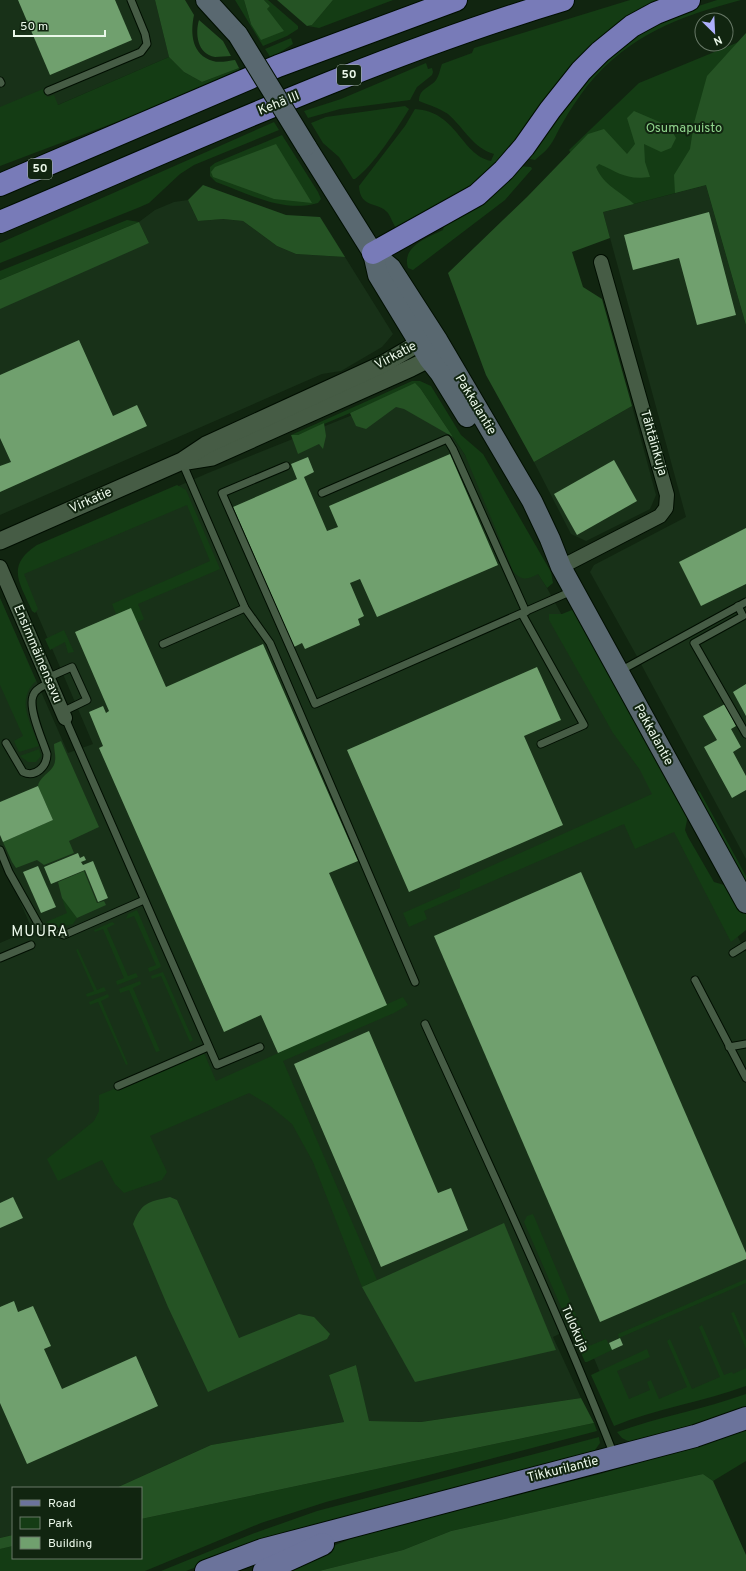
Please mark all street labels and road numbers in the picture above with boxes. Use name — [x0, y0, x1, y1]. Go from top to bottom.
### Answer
road number: 50 — [337, 65, 361, 85]
street label: Kehä III — [256, 88, 302, 120]
road number: 50 — [28, 159, 52, 179]
street label: Virkatie — [372, 338, 420, 374]
street label: Pakkalantie — [451, 372, 499, 438]
street label: Tähtäinkuja — [636, 408, 670, 478]
street label: Virkatie — [67, 485, 115, 517]
street label: Ensimmäinensavu — [9, 602, 65, 706]
street label: Pakkalantie — [630, 702, 676, 768]
street label: Tulokuja — [557, 1303, 591, 1355]
street label: Tikkurilantie — [526, 1453, 600, 1487]

